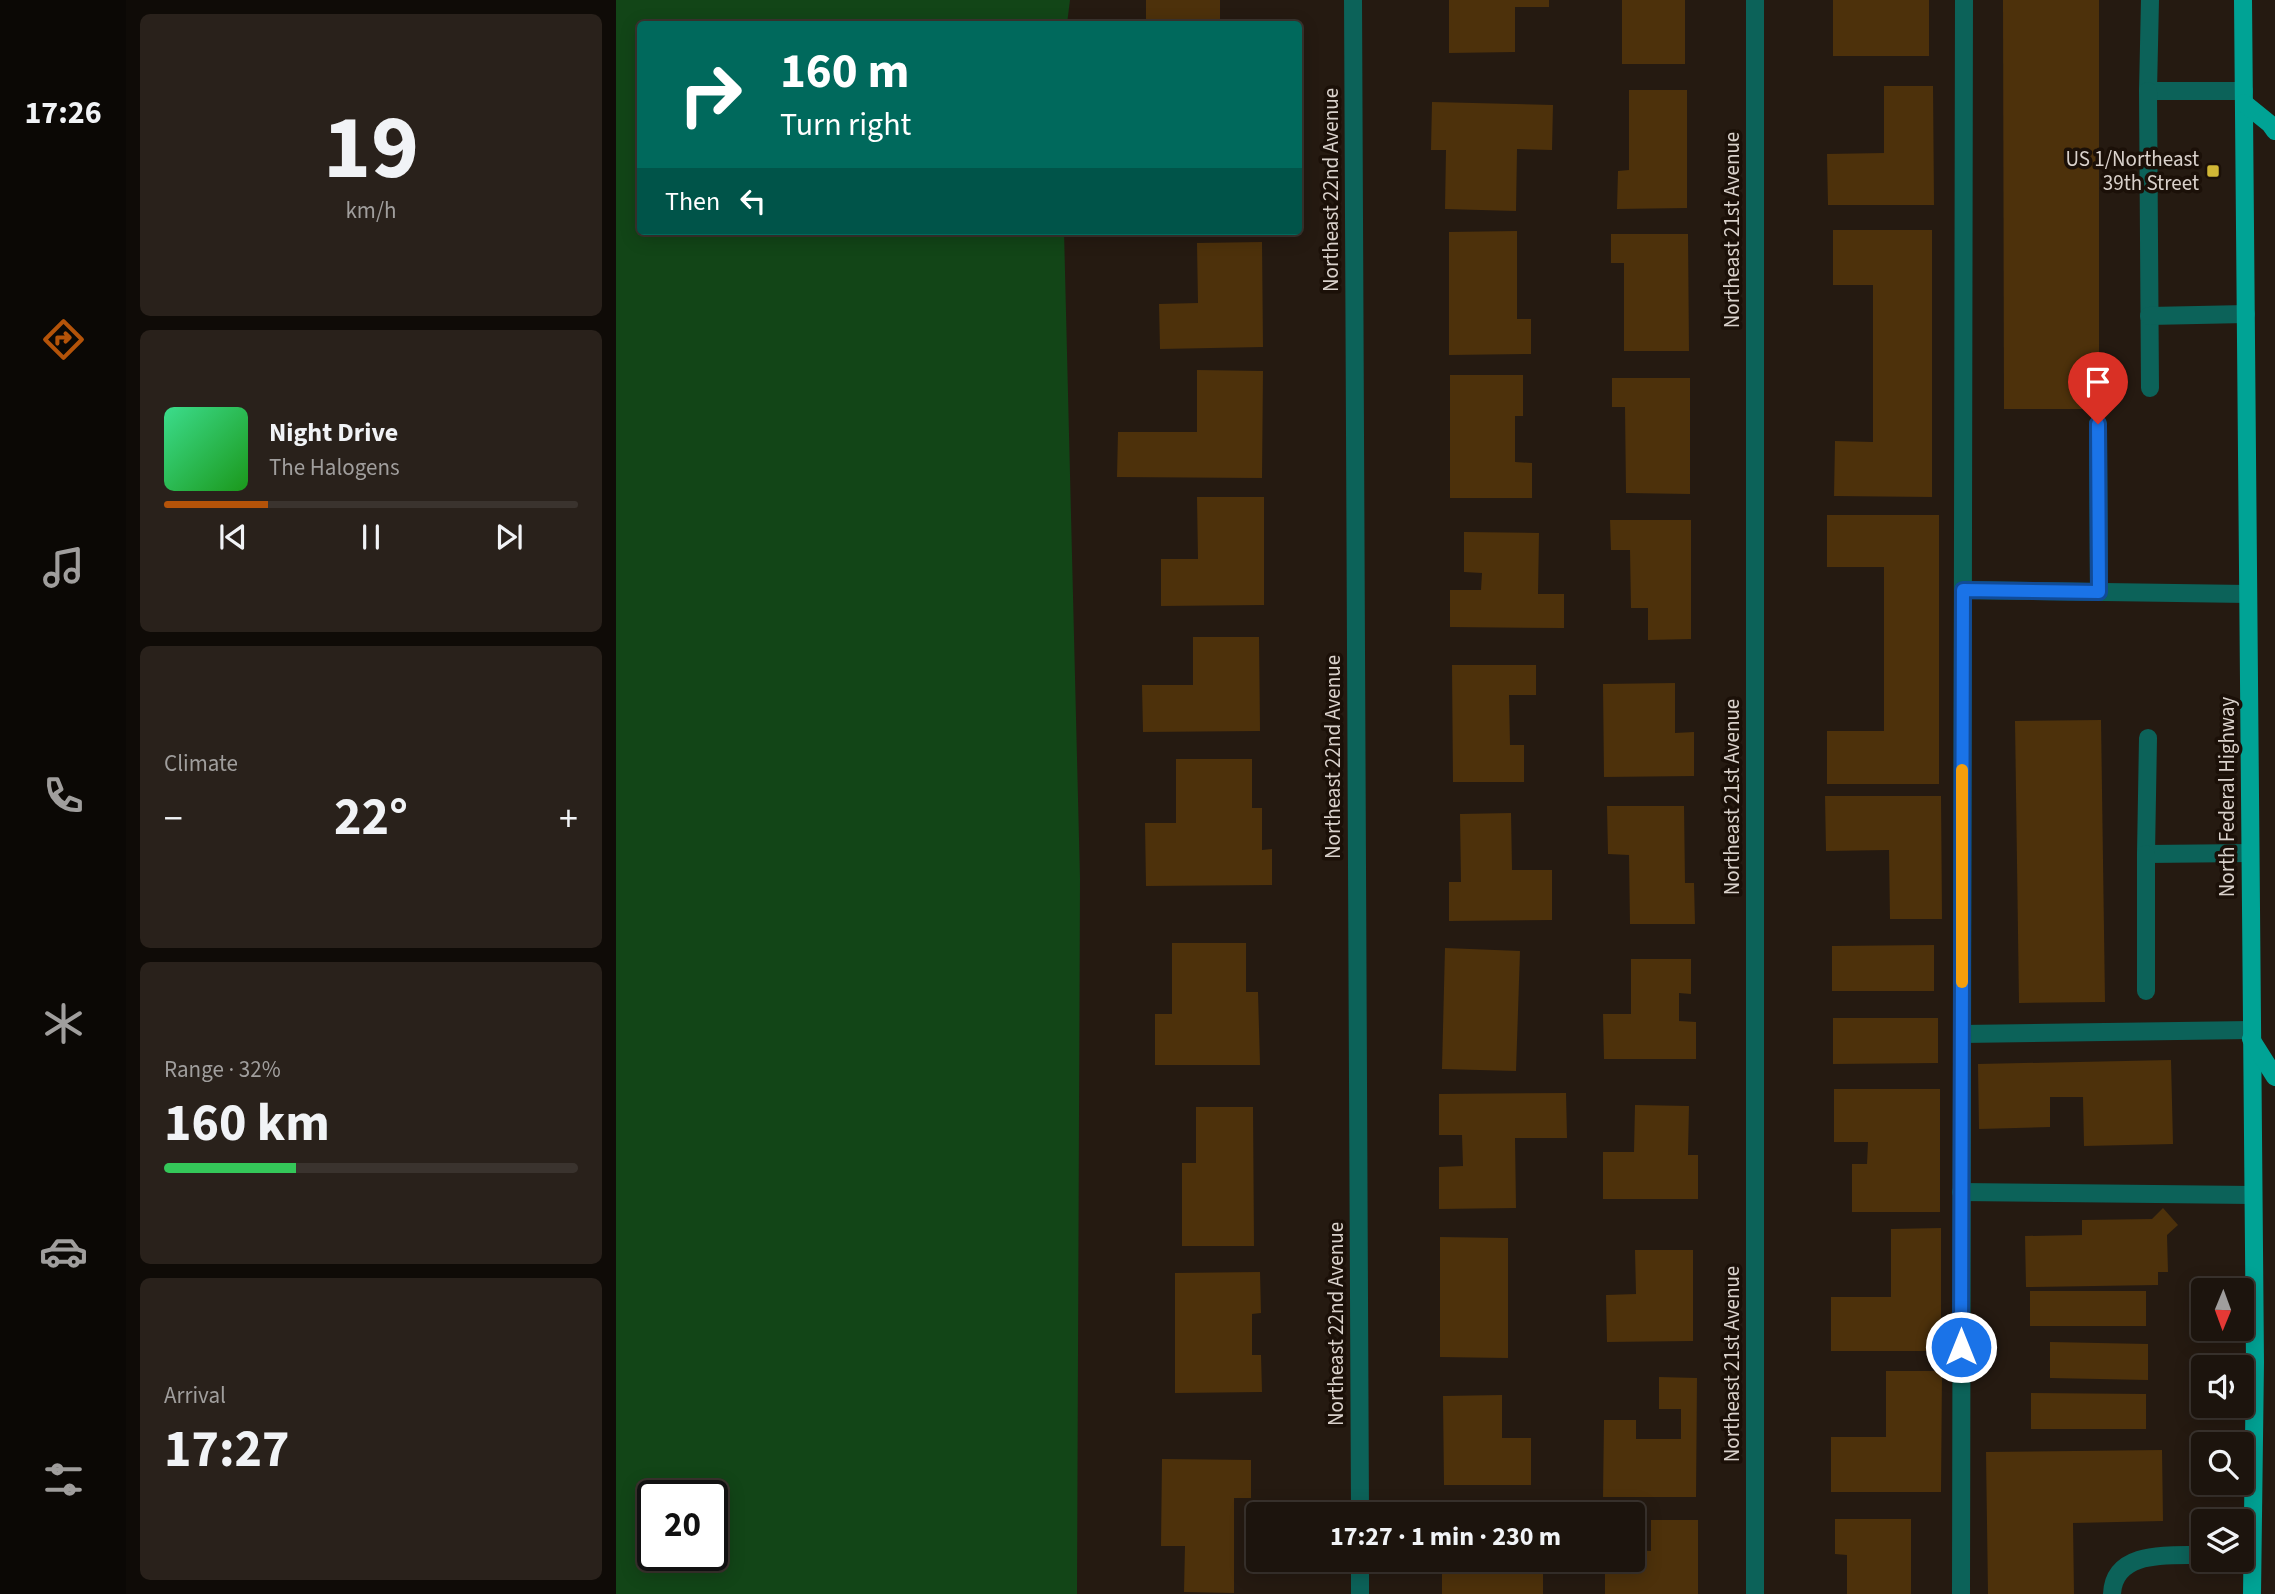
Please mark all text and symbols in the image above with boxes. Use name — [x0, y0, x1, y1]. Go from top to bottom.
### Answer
text: 160 m — [780, 37, 909, 107]
icon: right — [665, 49, 756, 140]
text: 19 — [323, 84, 419, 213]
street label: Northeast 22nd Avenue — [1316, 88, 1346, 292]
text: 17:26 — [24, 90, 102, 136]
text: Turn right — [780, 102, 911, 148]
street label: Northeast 21st Avenue — [1717, 132, 1747, 328]
place label: US 1/Northeast 39th Street — [2065, 144, 2199, 198]
marker: US 1/Northeast 39th Street — [2205, 163, 2221, 179]
icon: left — [734, 182, 772, 220]
text: Then — [665, 183, 720, 220]
text: km/h — [345, 194, 397, 227]
icon: directions — [39, 315, 88, 364]
pin — [2068, 352, 2128, 424]
icon: arrive — [2079, 363, 2117, 401]
text: Night Drive — [269, 414, 398, 451]
text: The Halogens — [269, 451, 400, 484]
icon: previous — [214, 518, 252, 556]
icon: pause — [352, 518, 390, 556]
icon: next — [490, 518, 528, 556]
icon: music — [39, 543, 88, 592]
street label: Northeast 22nd Avenue — [1318, 655, 1348, 859]
street label: North Federal Highway — [2212, 697, 2242, 897]
street label: Northeast 21st Avenue — [1717, 699, 1747, 895]
text: Climate — [164, 747, 238, 780]
icon: phone — [39, 771, 88, 820]
text: 22° — [334, 781, 408, 855]
text: − — [164, 792, 183, 846]
text: + — [559, 792, 578, 846]
icon: climate — [39, 999, 88, 1048]
text: Range · 32% — [164, 1053, 281, 1086]
text: 160 km — [164, 1087, 330, 1161]
street label: Northeast 22nd Avenue — [1321, 1222, 1351, 1426]
icon: car — [39, 1227, 88, 1276]
street label: Northeast 21st Avenue — [1717, 1266, 1747, 1462]
north arrow — [2191, 1278, 2254, 1340]
map controls — [2191, 1278, 2254, 1572]
position arrow — [1924, 1310, 1998, 1384]
button: sound — [2191, 1355, 2254, 1418]
text: Arrival — [164, 1379, 226, 1412]
text: 17:27 — [164, 1413, 289, 1487]
button: search — [2191, 1432, 2254, 1495]
icon: filters — [39, 1455, 88, 1504]
speed limit sign: 20 — [637, 1480, 728, 1571]
button: layers — [2191, 1509, 2254, 1572]
text: 17:27 · 1 min · 230 m — [1330, 1518, 1561, 1555]

